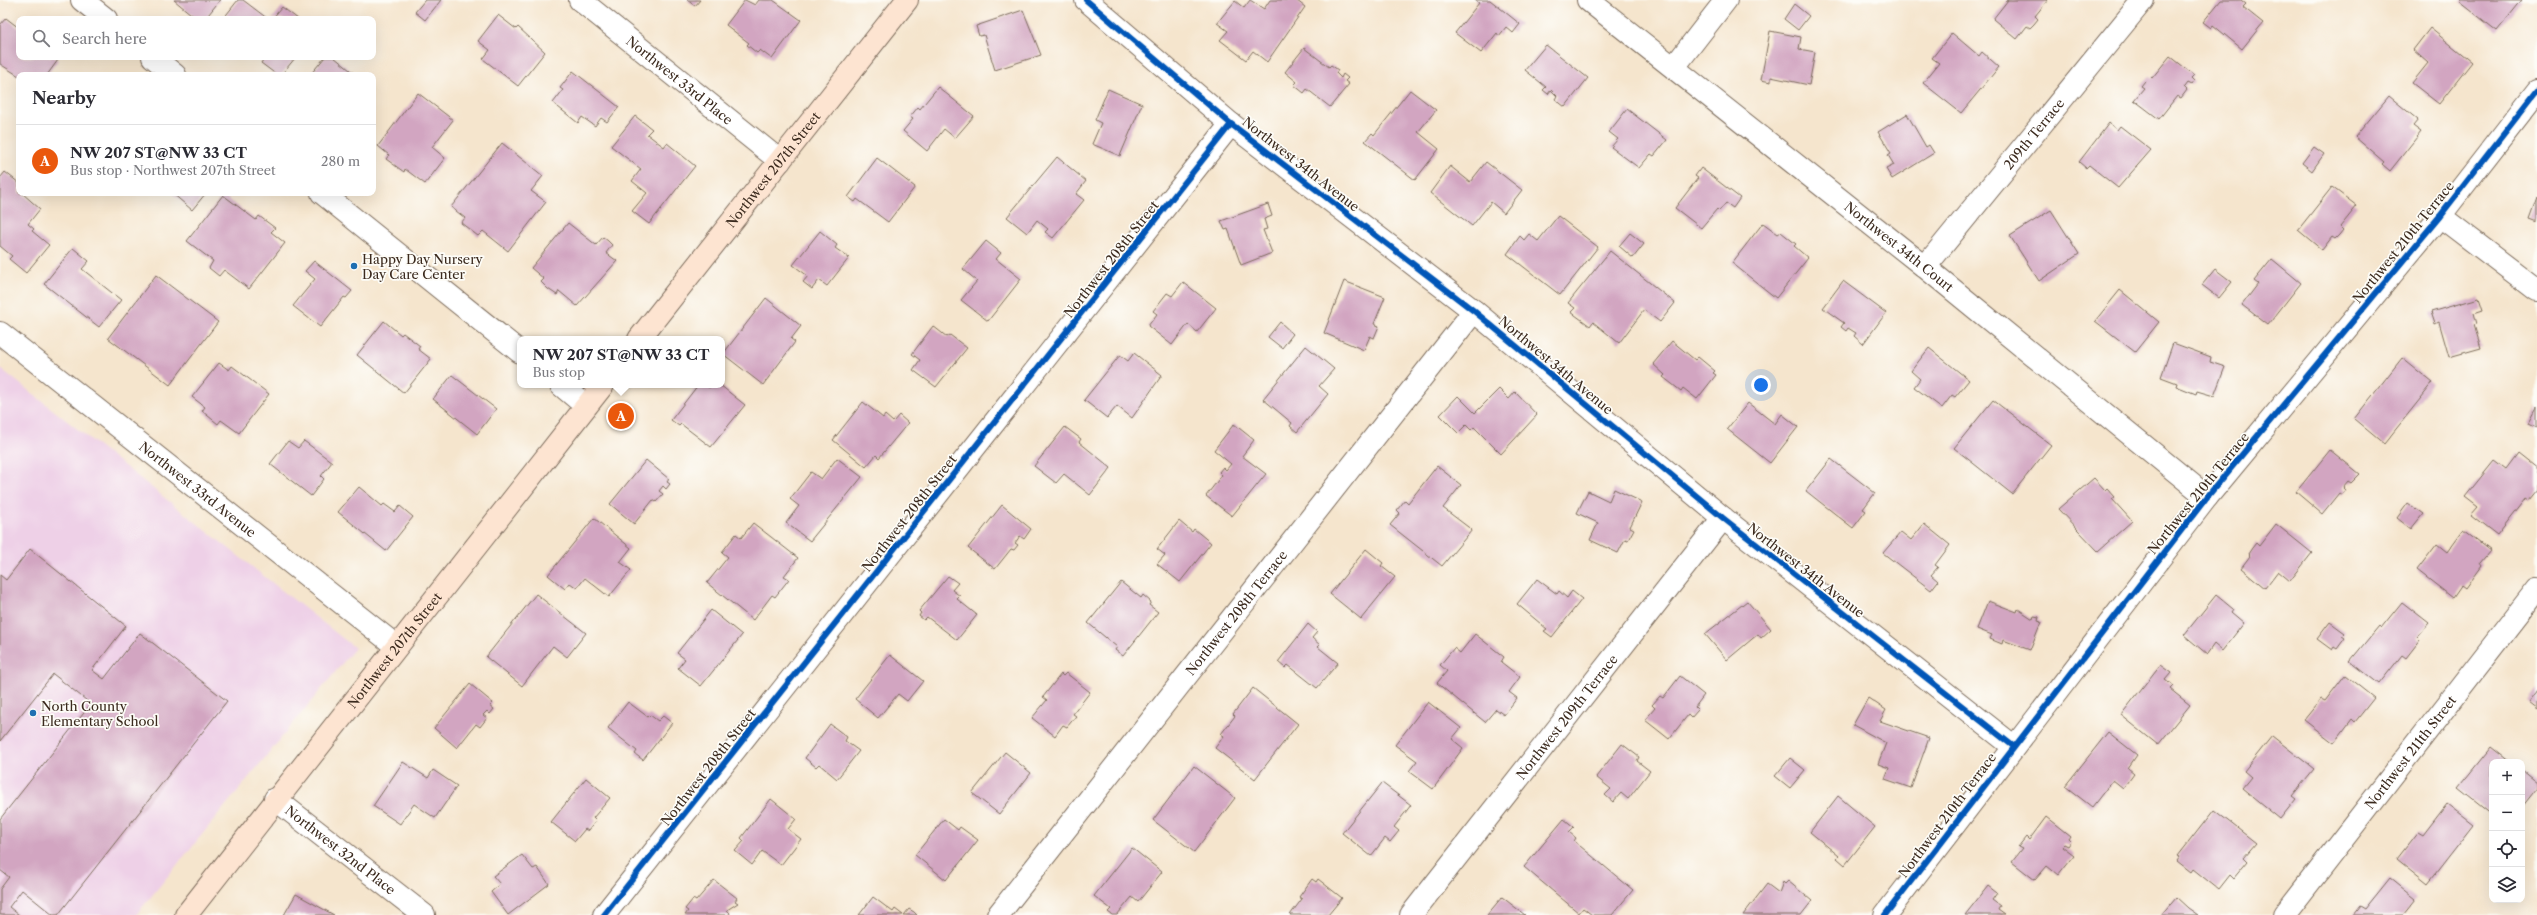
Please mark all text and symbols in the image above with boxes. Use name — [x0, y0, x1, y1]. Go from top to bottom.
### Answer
search box — [16, 16, 376, 60]
icon: search — [30, 27, 52, 49]
text: Search here — [62, 29, 147, 48]
street label: Northwest 33rd Place — [623, 33, 736, 128]
text: Nearby — [32, 88, 96, 108]
street label: 209th Terrace — [2000, 95, 2067, 172]
street label: Northwest 207th Street — [722, 108, 824, 231]
street label: Northwest 34th Avenue — [1239, 113, 1363, 215]
text: NW 207 ST@NW 33 CT — [70, 143, 247, 162]
text: A — [40, 153, 50, 169]
text: 280 m — [321, 153, 360, 169]
text: Bus stop · Northwest 207th Street — [70, 162, 276, 178]
street label: Northwest 210th Terrace — [2349, 178, 2457, 306]
street label: Northwest 208th Street — [1060, 197, 1162, 321]
street label: Northwest 34th Court — [1841, 198, 1957, 295]
place label: Happy Day Nursery Day Care Center — [362, 251, 484, 282]
marker: Happy Day Nursery Day Care Center — [349, 261, 359, 271]
street label: Northwest 34th Avenue — [1496, 313, 1616, 417]
popup — [517, 336, 725, 388]
text: NW 207 ST@NW 33 CT — [533, 345, 709, 364]
text: Bus stop — [533, 364, 585, 380]
your location — [1751, 375, 1771, 395]
pin: A — [608, 401, 634, 431]
street label: Northwest 210th Terrace — [2144, 429, 2252, 557]
street label: Northwest 33rd Avenue — [136, 438, 259, 540]
street label: Northwest 208th Street — [858, 451, 960, 575]
street label: Northwest 34th Avenue — [1744, 519, 1868, 621]
street label: Northwest 208th Terrace — [1182, 547, 1290, 678]
street label: Northwest 207th Street — [344, 589, 445, 711]
street label: Northwest 209th Terrace — [1513, 651, 1621, 783]
street label: Northwest 211th Street — [2361, 692, 2460, 812]
place label: North County Elementary School — [41, 698, 159, 729]
street label: Northwest 208th Street — [657, 705, 759, 829]
marker: North County Elementary School — [28, 708, 38, 718]
street label: Northwest 210th Terrace — [1895, 749, 1999, 881]
map controls — [2489, 759, 2525, 903]
button: + — [2489, 759, 2525, 795]
button: − — [2489, 795, 2525, 831]
street label: Northwest 32nd Place — [282, 802, 399, 898]
button: locate — [2489, 831, 2525, 867]
button: layers — [2489, 867, 2525, 903]

